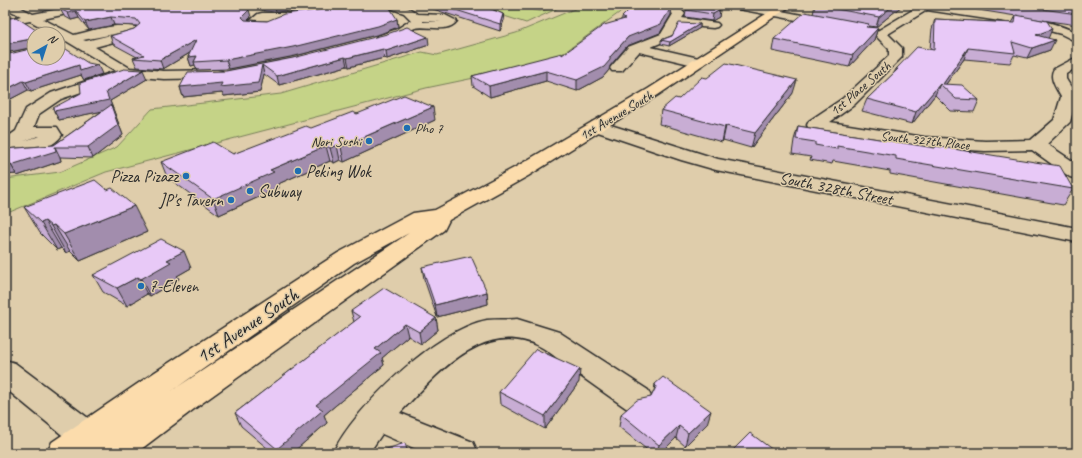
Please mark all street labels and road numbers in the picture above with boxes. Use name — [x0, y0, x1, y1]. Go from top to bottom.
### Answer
street label: 1st Place South — [826, 57, 895, 119]
street label: 1st Avenue South — [577, 87, 657, 144]
street label: South 327th Place — [880, 127, 971, 154]
street label: South 328th Street — [777, 167, 897, 210]
street label: 1st Avenue South — [191, 282, 304, 369]

